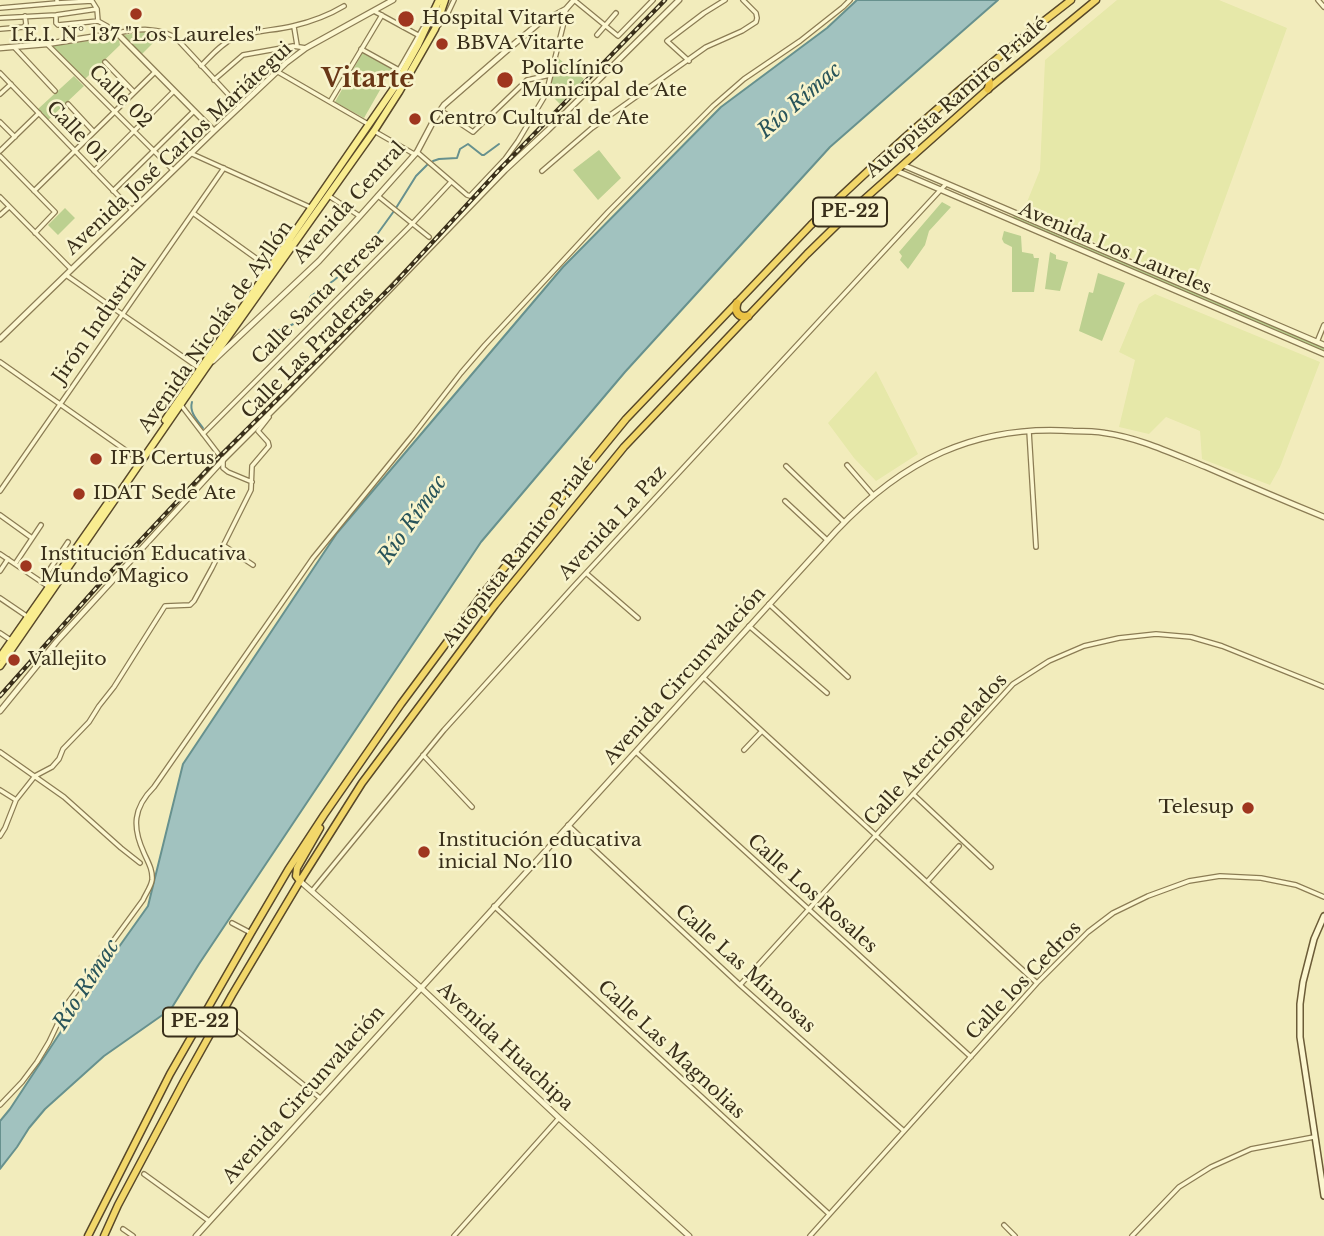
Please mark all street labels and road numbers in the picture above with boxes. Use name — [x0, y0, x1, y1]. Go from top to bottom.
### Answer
street label: Autopista Ramiro Prialé — [862, 13, 1052, 183]
street label: Avenida José Carlos Mariátegui — [61, 38, 297, 260]
street label: Calle 02 — [84, 61, 156, 133]
street label: Calle 01 — [41, 97, 111, 167]
street label: Avenida Central — [289, 137, 411, 269]
road number: PE-22 — [813, 197, 887, 226]
street label: Avenida Los Laureles — [1015, 198, 1215, 300]
street label: Avenida Nicolás de Ayllón — [134, 217, 298, 437]
street label: Calle Santa Teresa — [248, 229, 388, 369]
street label: Jirón Industrial — [48, 254, 152, 388]
street label: Calle Las Praderas — [237, 282, 379, 424]
street label: Autopista Ramiro Prialé — [438, 454, 600, 652]
street label: Avenida La Paz — [554, 461, 672, 585]
street label: Avenida Circunvalación — [599, 583, 771, 769]
street label: Calle Aterciopelados — [860, 669, 1012, 831]
street label: Calle Los Rosales — [742, 830, 882, 958]
street label: Calle Las Mimosas — [670, 900, 820, 1038]
street label: Calle los Cedros — [962, 917, 1086, 1045]
street label: Calle Las Magnolias — [593, 976, 749, 1124]
street label: Avenida Huachipa — [432, 978, 578, 1116]
street label: Avenida Circunvalación — [218, 1002, 390, 1188]
road number: PE-22 — [163, 1007, 237, 1036]

